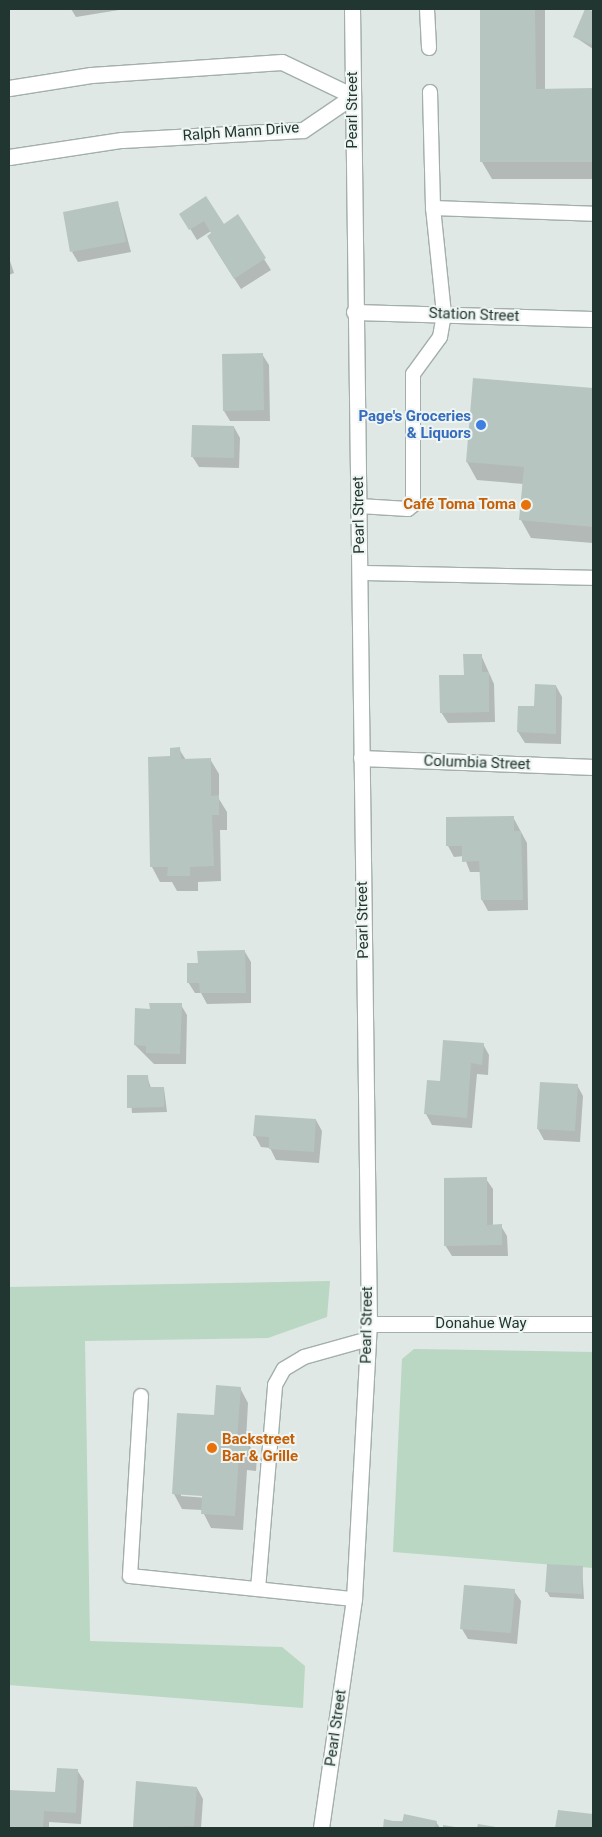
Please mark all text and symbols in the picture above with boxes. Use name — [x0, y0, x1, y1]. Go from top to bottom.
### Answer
street label: Pearl Street — [344, 71, 362, 149]
street label: Ralph Mann Drive — [182, 119, 300, 145]
street label: Station Street — [428, 304, 520, 326]
place label: Page's Groceries & Liquors — [358, 407, 471, 442]
marker: Page's Groceries & Liquors — [475, 419, 487, 431]
street label: Pearl Street — [349, 476, 369, 554]
place label: Café Toma Toma — [402, 496, 516, 514]
marker: Café Toma Toma — [520, 499, 532, 511]
street label: Columbia Street — [423, 752, 531, 774]
street label: Pearl Street — [353, 881, 373, 959]
street label: Pearl Street — [357, 1286, 377, 1364]
street label: Donahue Way — [435, 1315, 527, 1333]
place label: Backstreet Bar & Grille — [222, 1430, 298, 1465]
marker: Backstreet Bar & Grille — [206, 1442, 218, 1454]
street label: Pearl Street — [322, 1688, 350, 1768]

